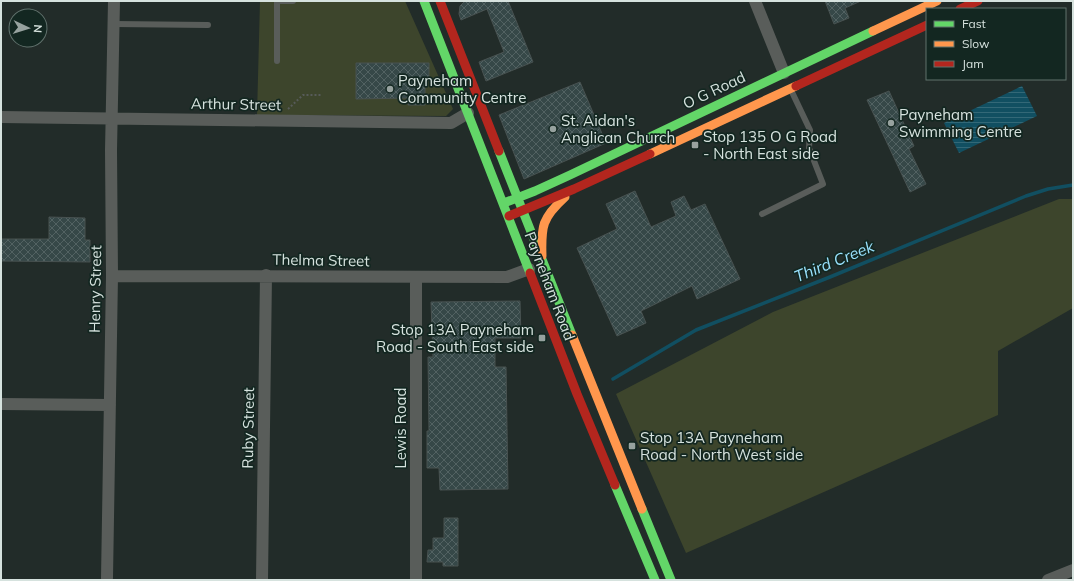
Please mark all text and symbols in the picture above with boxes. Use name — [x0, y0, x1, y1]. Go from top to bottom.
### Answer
north arrow — [8, 8, 48, 48]
legend — [926, 8, 1066, 80]
text: Fast — [962, 16, 986, 31]
text: N — [31, 24, 45, 33]
text: Slow — [962, 36, 990, 51]
text: Jam — [962, 56, 984, 71]
street label: O G Road — [680, 67, 748, 113]
place label: Payneham Community Centre — [398, 71, 526, 107]
marker: Payneham Community Centre — [385, 84, 395, 94]
street label: Arthur Street — [191, 94, 281, 114]
place label: Payneham Swimming Centre — [899, 105, 1022, 141]
place label: St. Aidan's Anglican Church — [561, 111, 675, 147]
marker: Payneham Swimming Centre — [886, 118, 896, 128]
marker: St. Aidan's Anglican Church — [548, 124, 558, 134]
place label: Stop 135 O G Road - North East side — [703, 127, 837, 163]
marker: Stop 135 O G Road - North East side — [690, 140, 700, 150]
street label: Payneham Road — [521, 229, 579, 343]
water label: Third Creek — [791, 236, 878, 286]
street label: Henry Street — [85, 245, 105, 333]
street label: Thelma Street — [272, 250, 370, 270]
place label: Stop 13A Payneham Road - South East side — [376, 320, 534, 356]
marker: Stop 13A Payneham Road - South East side — [537, 333, 547, 343]
street label: Ruby Street — [238, 387, 258, 469]
street label: Lewis Road — [391, 388, 410, 468]
place label: Stop 13A Payneham Road - North West side — [640, 428, 803, 464]
marker: Stop 13A Payneham Road - North West side — [627, 441, 637, 451]

